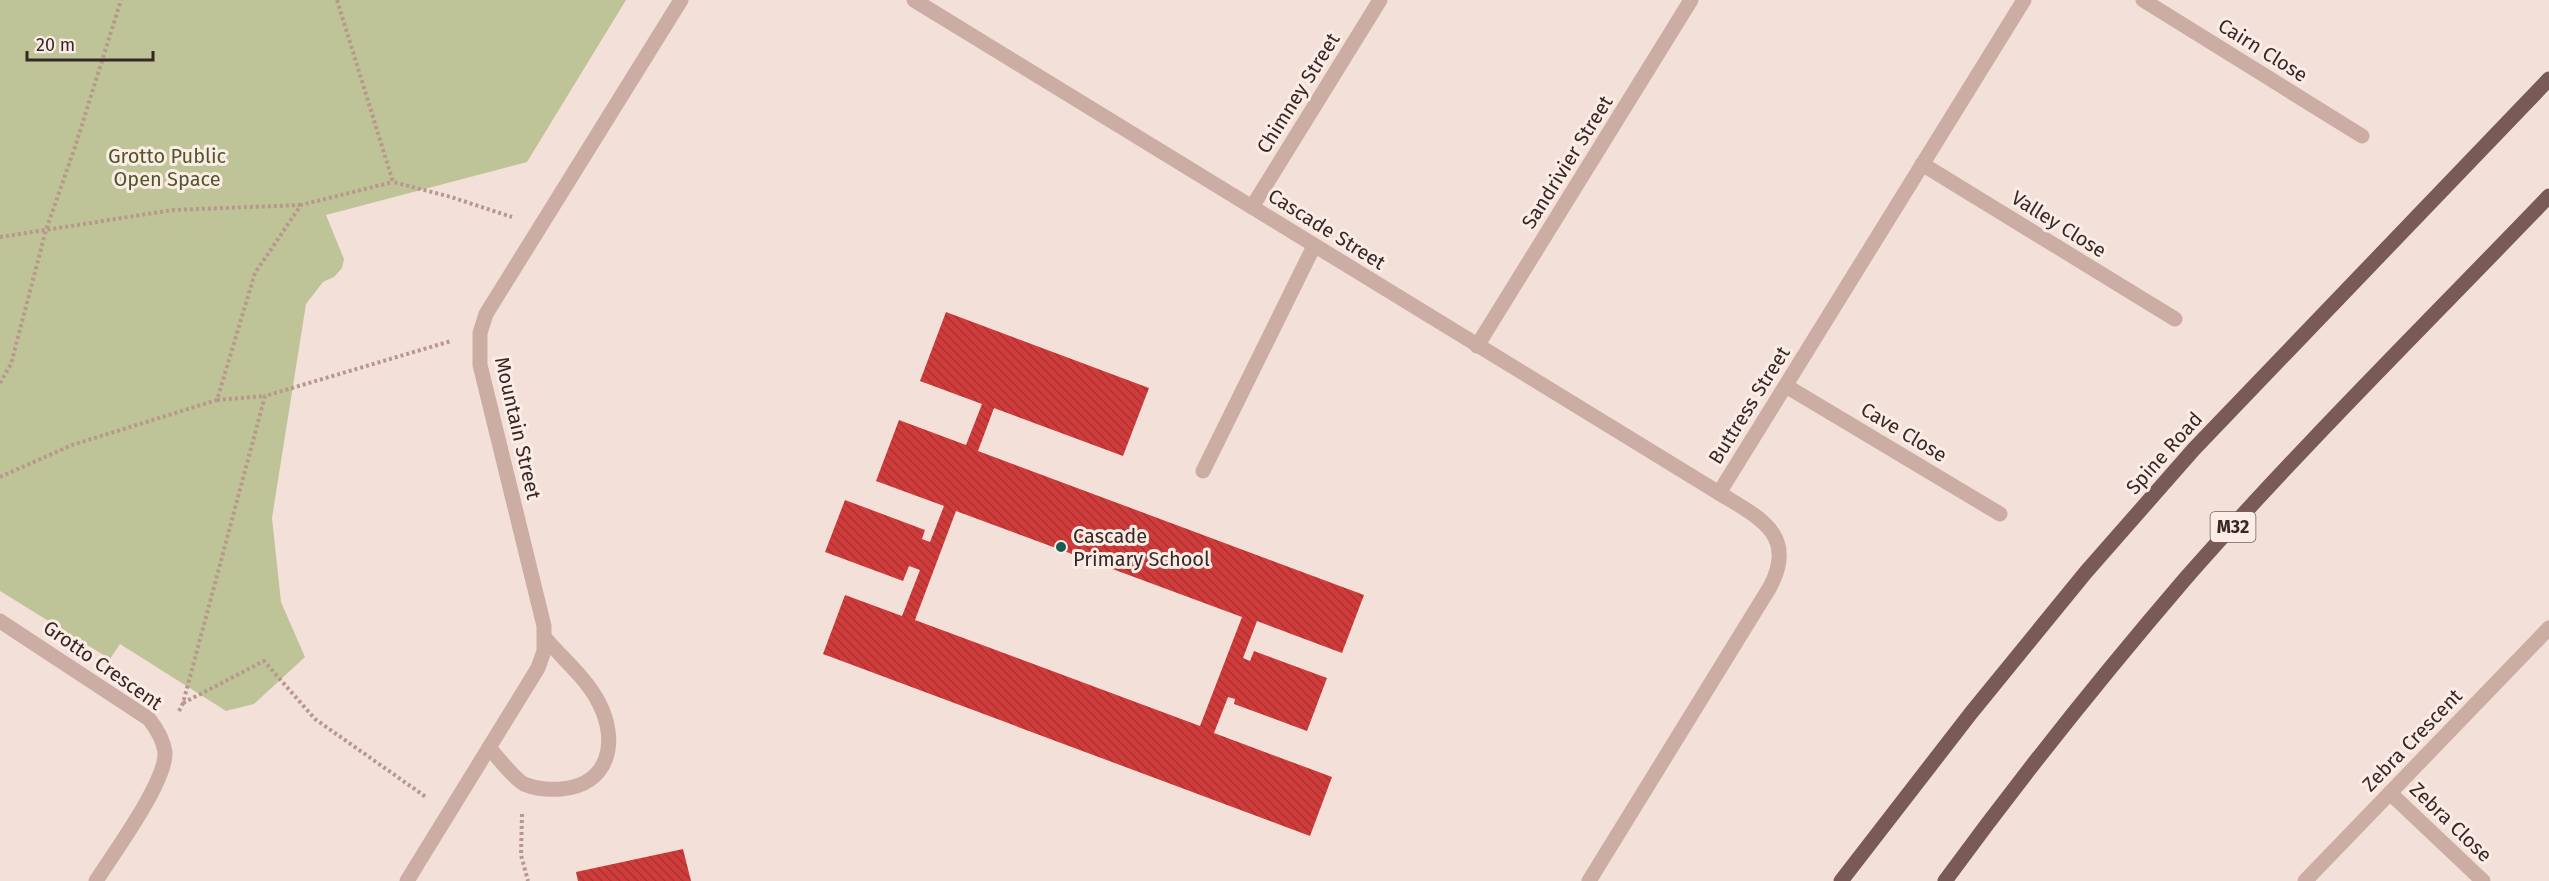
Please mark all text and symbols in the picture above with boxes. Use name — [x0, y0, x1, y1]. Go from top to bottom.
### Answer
street label: Cairn Close — [2214, 13, 2312, 87]
scale bar — [27, 24, 153, 62]
street label: Chimney Street — [1251, 28, 1345, 158]
text: 20 m — [36, 34, 75, 56]
street label: Sandrivier Street — [1516, 90, 1618, 233]
park label: Grotto Public Open Space — [108, 144, 226, 191]
street label: Cascade Street — [1264, 183, 1391, 275]
street label: Valley Close — [2007, 185, 2111, 263]
street label: Buttress Street — [1703, 341, 1795, 468]
street label: Mountain Street — [490, 354, 546, 502]
street label: Cave Close — [1857, 397, 1951, 467]
street label: Spine Road — [2121, 407, 2207, 499]
road number: M32 — [2210, 512, 2256, 542]
place label: Cascade Primary School — [1073, 524, 1210, 571]
marker: Cascade Primary School — [1054, 540, 1068, 554]
street label: Grotto Crescent — [39, 615, 168, 715]
street label: Zebra Crescent — [2357, 683, 2467, 796]
street label: Zebra Close — [2405, 777, 2497, 867]

